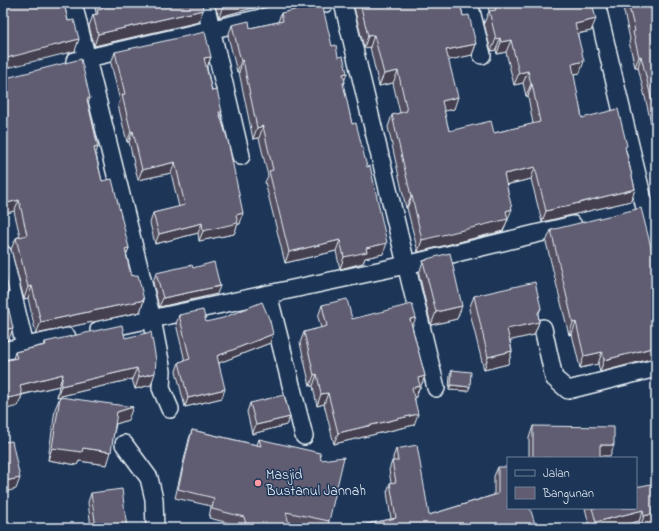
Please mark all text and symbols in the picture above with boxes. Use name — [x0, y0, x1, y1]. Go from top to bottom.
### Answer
legend — [507, 457, 637, 509]
place label: Masjid Bustanul Jannah — [265, 465, 366, 502]
text: Jalan — [543, 465, 570, 483]
marker: Masjid Bustanul Jannah — [253, 478, 263, 488]
text: Bangunan — [542, 485, 594, 504]

